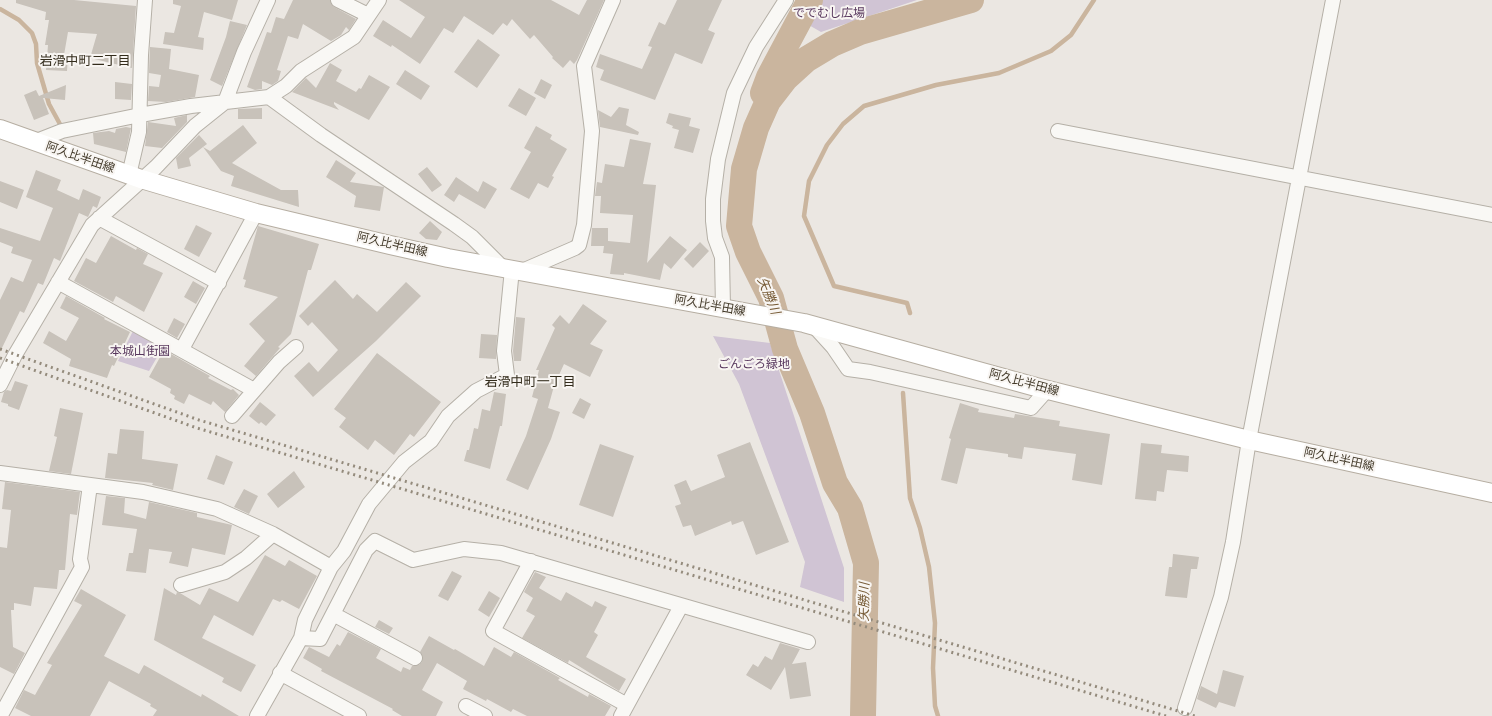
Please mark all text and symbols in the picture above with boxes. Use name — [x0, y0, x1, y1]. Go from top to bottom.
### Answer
park label: ででむし広場 — [793, 7, 865, 21]
district label: 岩滑中町二丁目 — [40, 54, 130, 70]
street label: 阿久比半田線 — [44, 139, 116, 177]
street label: 阿久比半田線 — [355, 230, 429, 260]
water label: 矢勝川 — [753, 275, 783, 317]
street label: 阿久比半田線 — [673, 293, 747, 319]
park label: 本城山街園 — [110, 345, 170, 359]
park label: ごんごろ緑地 — [718, 358, 790, 372]
street label: 阿久比半田線 — [987, 367, 1061, 399]
district label: 岩滑中町一丁目 — [485, 375, 575, 391]
street label: 阿久比半田線 — [1302, 445, 1376, 475]
water label: 矢勝川 — [857, 582, 873, 622]

